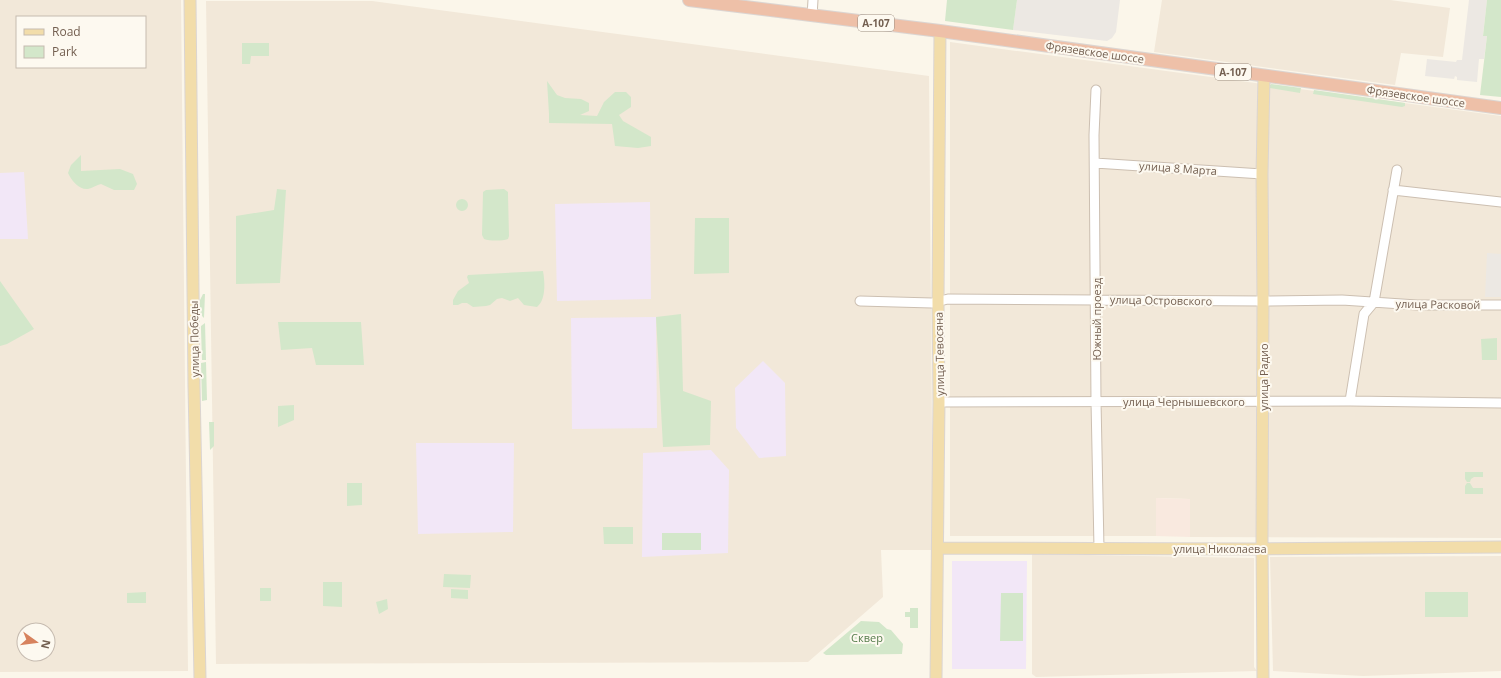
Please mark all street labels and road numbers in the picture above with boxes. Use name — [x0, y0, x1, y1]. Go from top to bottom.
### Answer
road number: А-107 — [858, 15, 894, 31]
street label: Фрязевское шоссе — [1045, 38, 1145, 66]
road number: А-107 — [1215, 64, 1251, 80]
street label: Фрязевское шоссе — [1366, 82, 1466, 110]
street label: улица 8 Марта — [1139, 158, 1217, 178]
street label: Южный проезд — [1089, 277, 1104, 360]
street label: улица Островского — [1110, 292, 1213, 308]
street label: улица Расковой — [1395, 296, 1481, 312]
street label: улица Победы — [186, 300, 202, 378]
street label: улица Тевосяна — [931, 312, 947, 396]
street label: улица Радио — [1256, 343, 1271, 411]
street label: улица Чернышевского — [1123, 394, 1245, 409]
street label: улица Николаева — [1173, 541, 1267, 556]

